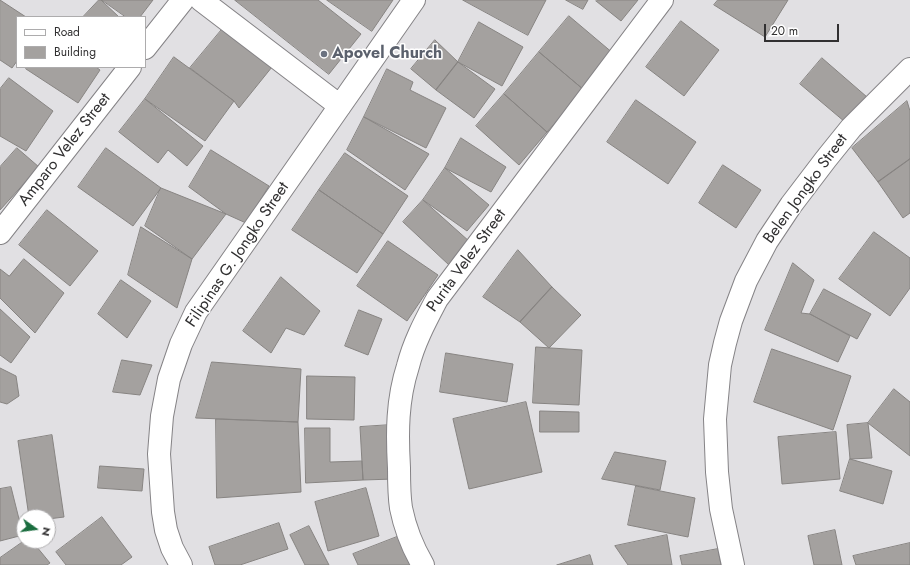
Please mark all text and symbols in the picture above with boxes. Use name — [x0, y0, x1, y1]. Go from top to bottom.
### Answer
legend — [16, 16, 146, 68]
scale bar — [766, 16, 841, 42]
text: 20 m — [771, 22, 798, 40]
text: Road — [54, 23, 80, 41]
text: Building — [54, 43, 96, 61]
place label: Apovel Church — [332, 44, 442, 64]
marker: Apovel Church — [319, 49, 329, 59]
street label: Amparo Velez Street — [15, 90, 115, 210]
street label: Belen Jongko Street — [760, 130, 852, 248]
street label: Filipinas G. Jongko Street — [182, 179, 294, 331]
street label: Purita Velez Street — [423, 206, 511, 316]
north arrow — [16, 509, 56, 549]
text: N — [38, 525, 55, 538]

